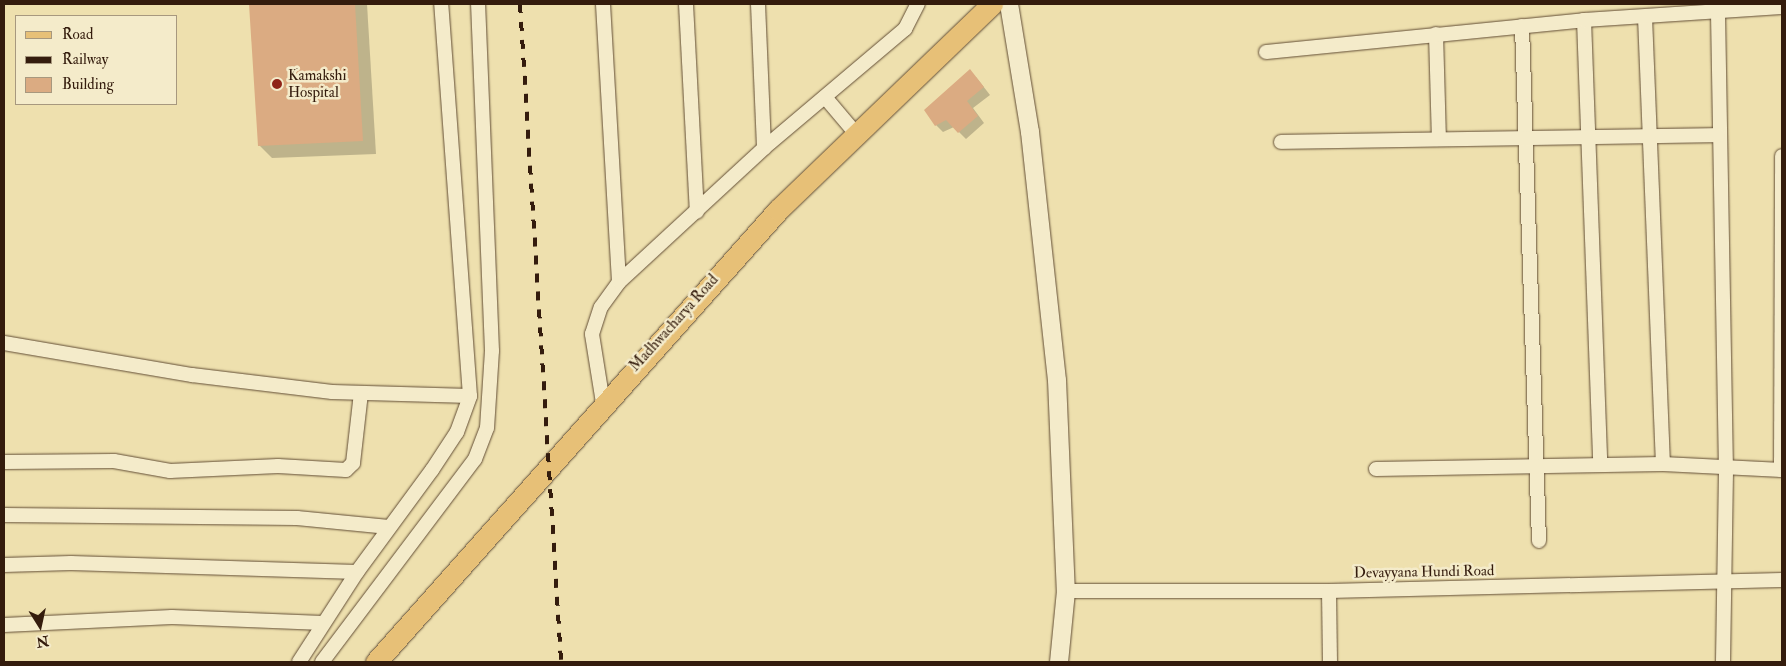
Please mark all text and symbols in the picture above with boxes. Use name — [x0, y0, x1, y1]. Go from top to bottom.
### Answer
legend — [15, 15, 178, 105]
text: Road — [62, 25, 93, 44]
text: Railway — [62, 50, 108, 69]
place label: Kamakshi Hospital — [288, 66, 346, 101]
text: Building — [62, 75, 114, 94]
marker: Kamakshi Hospital — [270, 77, 284, 91]
street label: Madhwacharya Road — [626, 271, 722, 375]
street label: Devayyana Hundi Road — [1353, 562, 1495, 582]
north arrow — [15, 601, 65, 651]
text: N — [35, 632, 50, 651]

